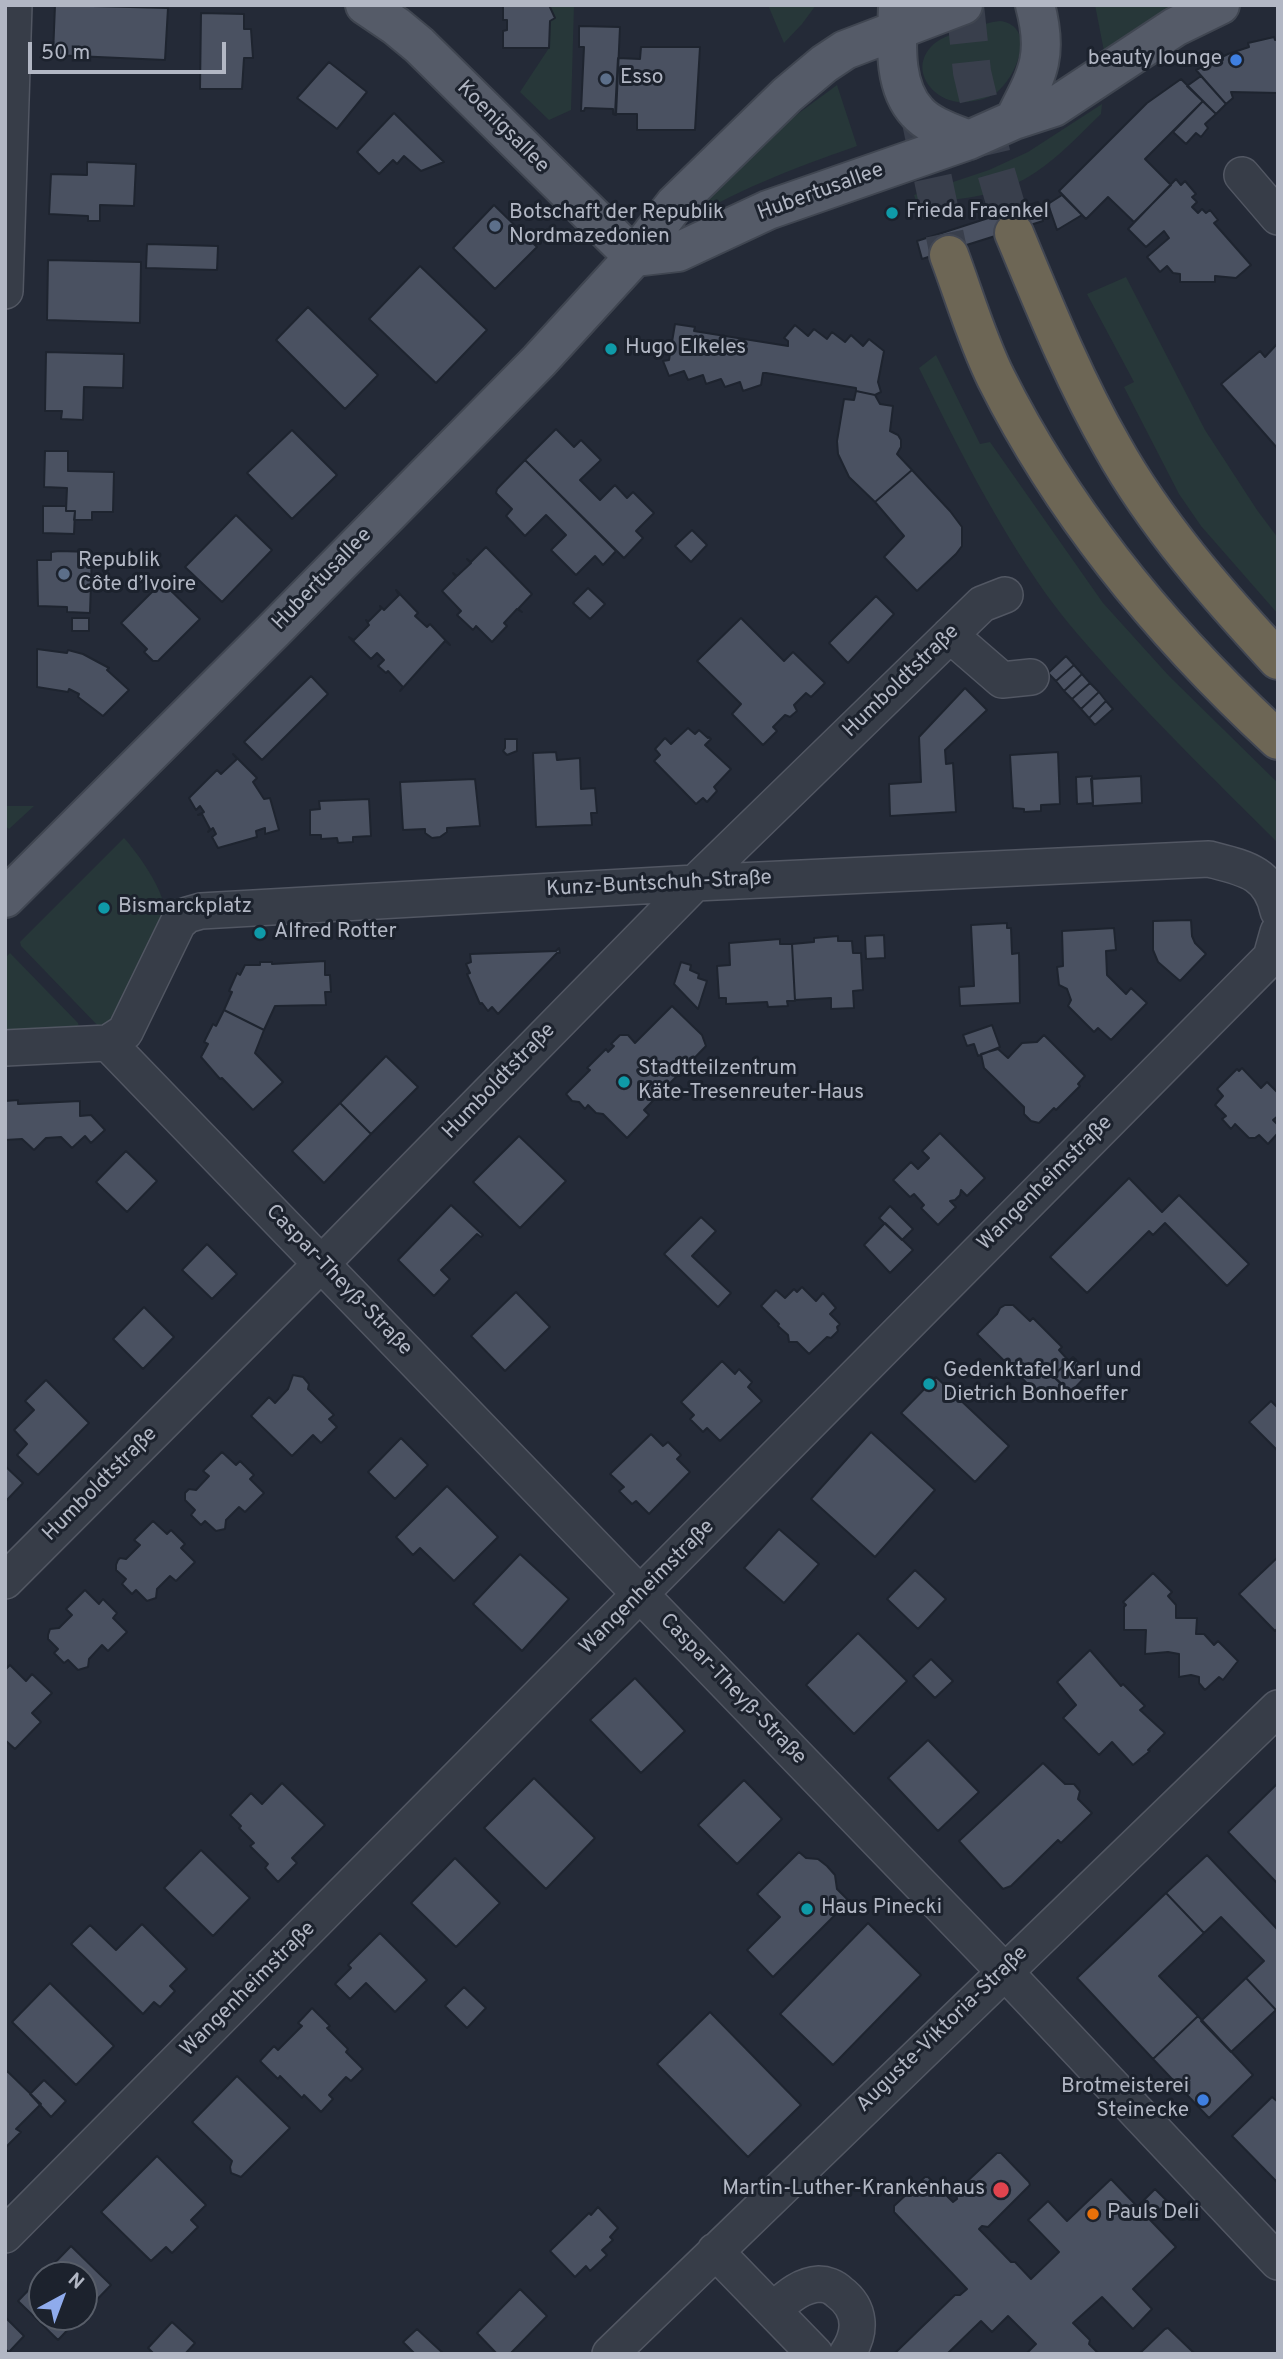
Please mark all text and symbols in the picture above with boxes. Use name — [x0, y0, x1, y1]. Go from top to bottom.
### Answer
scale bar — [32, 28, 229, 72]
text: 50 m — [41, 40, 90, 67]
place label: beauty lounge — [1088, 47, 1222, 73]
marker: beauty lounge — [1228, 52, 1244, 68]
place label: Esso — [620, 66, 663, 92]
marker: Esso — [598, 71, 614, 87]
street label: Koenigsallee — [450, 76, 554, 180]
street label: Hubertusallee — [754, 158, 888, 228]
place label: Frieda Fraenkel — [906, 200, 1049, 226]
place label: Botschaft der Republik Nordmazedonien — [509, 201, 724, 251]
marker: Frieda Fraenkel — [884, 205, 900, 221]
marker: Botschaft der Republik Nordmazedonien — [487, 218, 503, 234]
place label: Hugo Elkeles — [625, 336, 746, 362]
marker: Hugo Elkeles — [603, 341, 619, 357]
street label: Hubertusallee — [268, 524, 378, 636]
place label: Republik Côte d’Ivoire — [78, 549, 196, 599]
marker: Republik Côte d’Ivoire — [56, 566, 72, 582]
street label: Humboldtstraße — [839, 620, 965, 744]
street label: Kunz-Buntschuh-Straße — [546, 867, 772, 903]
place label: Bismarckplatz — [118, 895, 252, 921]
marker: Bismarckplatz — [96, 900, 112, 916]
place label: Alfred Rotter — [274, 920, 397, 946]
marker: Alfred Rotter — [252, 925, 268, 941]
street label: Humboldtstraße — [438, 1019, 562, 1145]
place label: Stadtteilzentrum Käte-Tresenreuter-Haus — [638, 1057, 864, 1107]
marker: Stadtteilzentrum Käte-Tresenreuter-Haus — [616, 1074, 632, 1090]
street label: Wangenheimstraße — [973, 1111, 1119, 1257]
street label: Caspar-Theyß-Straße — [259, 1200, 417, 1362]
place label: Gedenktafel Karl und Dietrich Bonhoeffer — [943, 1359, 1141, 1409]
marker: Gedenktafel Karl und Dietrich Bonhoeffer — [921, 1376, 937, 1392]
street label: Humboldtstraße — [38, 1422, 164, 1548]
street label: Wangenheimstraße — [575, 1515, 721, 1661]
street label: Caspar-Theyß-Straße — [653, 1609, 811, 1771]
place label: Haus Pinecki — [821, 1896, 942, 1922]
marker: Haus Pinecki — [799, 1901, 815, 1917]
street label: Wangenheimstraße — [176, 1917, 322, 2063]
street label: Auguste-Viktoria-Straße — [852, 1942, 1034, 2118]
place label: Brotmeisterei Steinecke — [1061, 2075, 1189, 2125]
marker: Brotmeisterei Steinecke — [1195, 2092, 1211, 2108]
place label: Martin-Luther-Krankenhaus — [722, 2177, 985, 2203]
marker: Martin-Luther-Krankenhaus — [991, 2180, 1011, 2200]
place label: Pauls Deli — [1107, 2201, 1199, 2227]
marker: Pauls Deli — [1085, 2206, 1101, 2222]
north arrow — [28, 2261, 98, 2331]
text: N — [62, 2268, 88, 2295]

